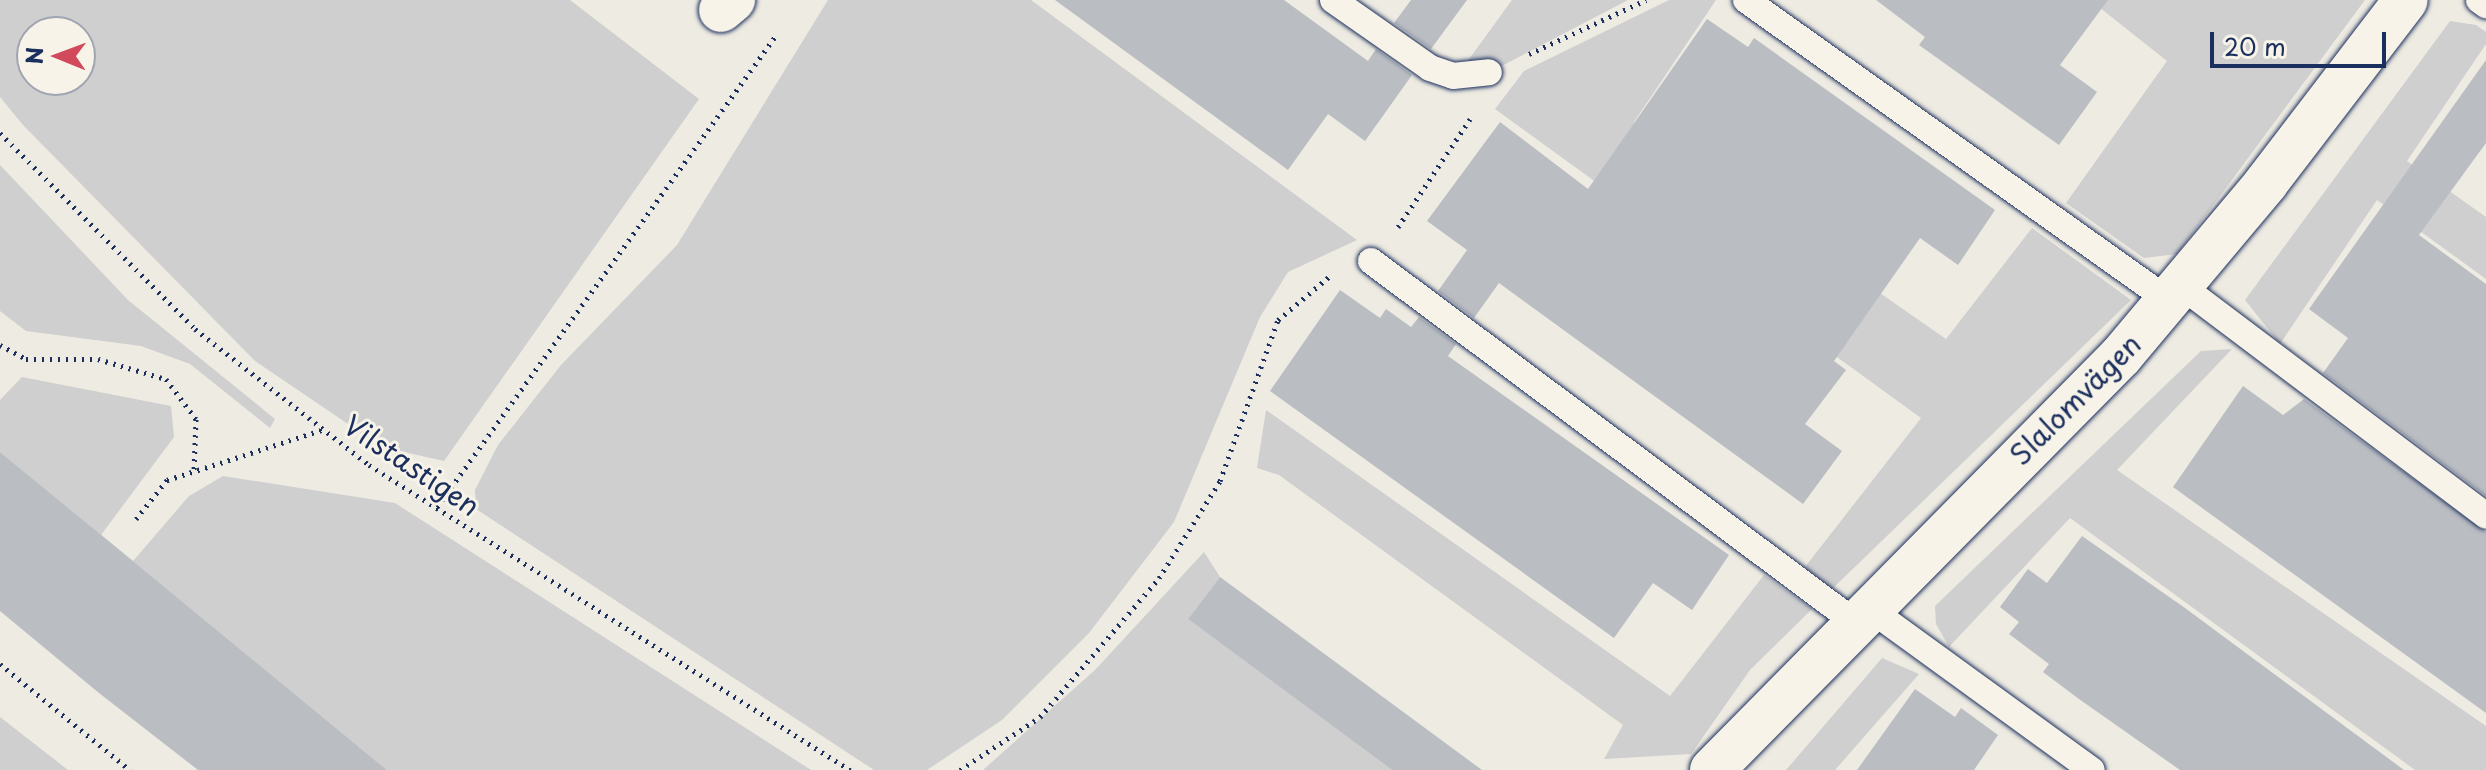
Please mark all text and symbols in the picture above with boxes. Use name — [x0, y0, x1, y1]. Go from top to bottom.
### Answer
north arrow — [16, 16, 96, 96]
scale bar — [2214, 16, 2390, 66]
text: 20 m — [2224, 28, 2286, 64]
text: N — [17, 47, 50, 65]
street label: Slalomvägen — [2003, 327, 2147, 471]
street label: Vilstastigen — [338, 407, 486, 523]

